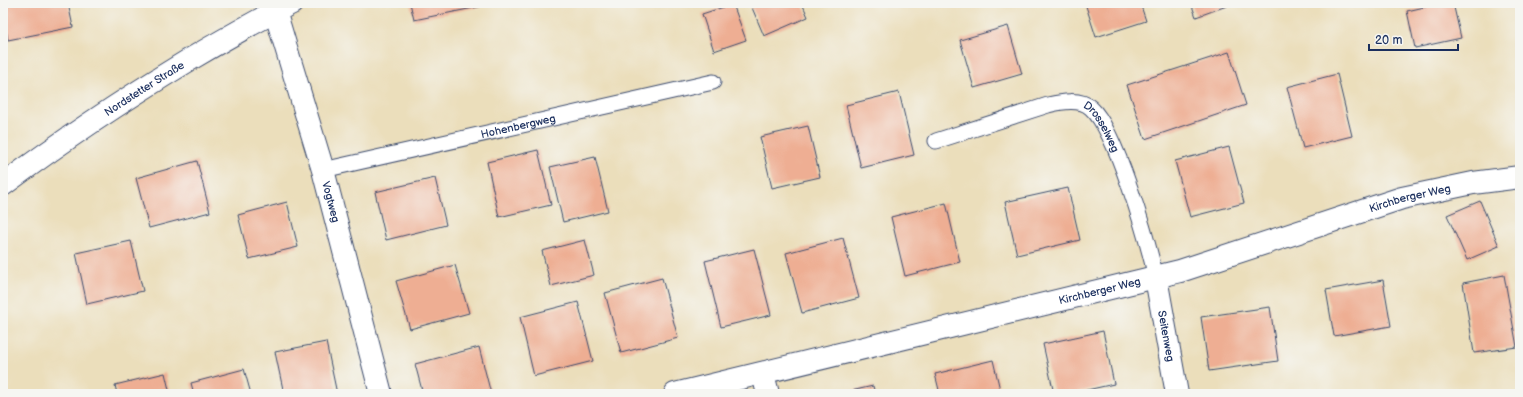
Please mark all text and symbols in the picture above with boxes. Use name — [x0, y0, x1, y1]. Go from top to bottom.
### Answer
scale bar — [1369, 26, 1458, 52]
text: 20 m — [1375, 33, 1402, 48]
street label: Nordstetter Straße — [102, 58, 187, 119]
street label: Drosselweg — [1081, 99, 1122, 154]
street label: Hohenbergweg — [480, 112, 557, 141]
street label: Vogtweg — [319, 180, 342, 224]
street label: Kirchberger Weg — [1368, 182, 1452, 215]
street label: Kirchberger Weg — [1057, 275, 1142, 307]
street label: Seitenweg — [1155, 310, 1177, 363]

